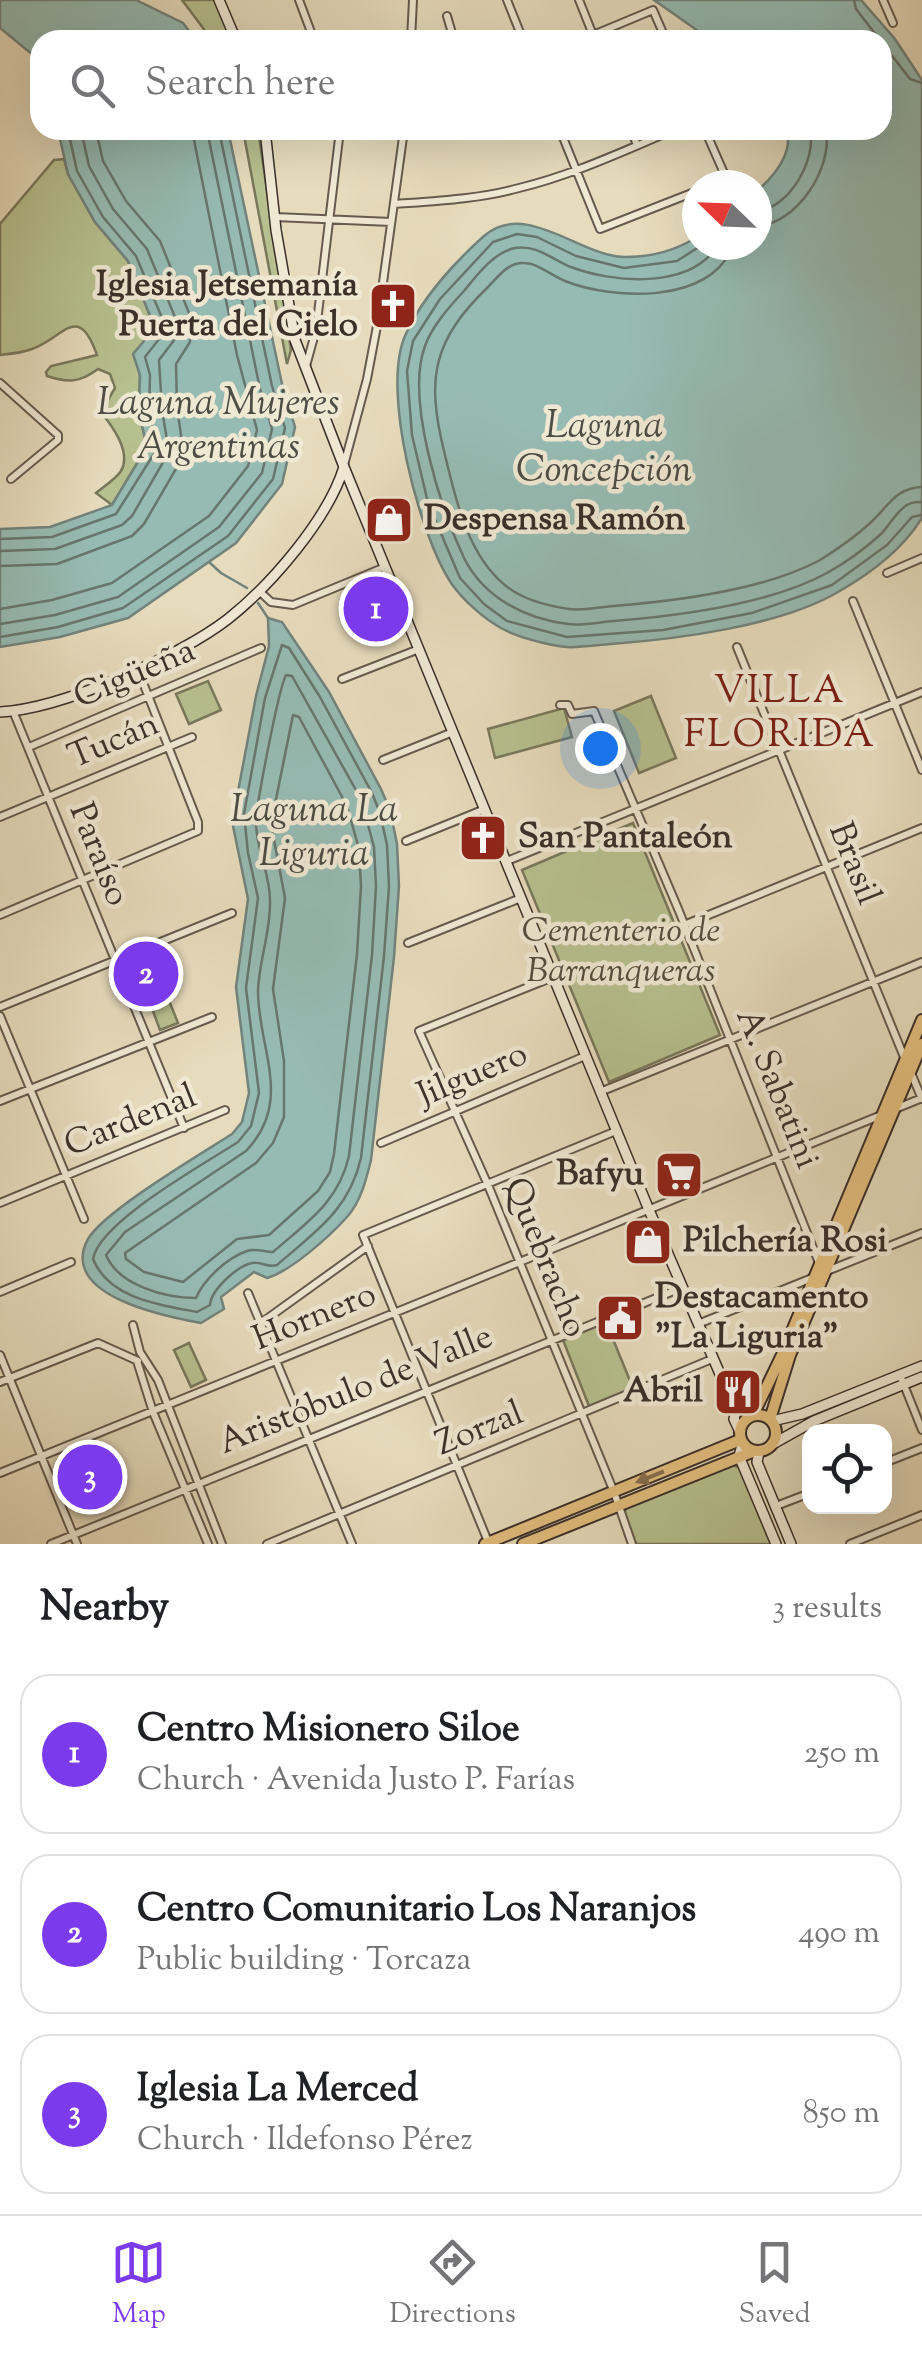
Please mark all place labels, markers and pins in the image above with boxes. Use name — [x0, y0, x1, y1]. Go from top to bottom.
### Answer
place label: Iglesia Jetsemanía Puerta del Cielo — [96, 261, 358, 352]
church icon: Iglesia Jetsemanía Puerta del Cielo — [367, 280, 419, 332]
shop icon: Despensa Ramón — [363, 494, 415, 546]
place label: Despensa Ramón — [424, 495, 686, 546]
pin: 1 — [344, 572, 408, 646]
church icon: San Pantaleón — [457, 812, 509, 864]
place label: San Pantaleón — [518, 813, 733, 864]
pin: 2 — [114, 936, 178, 1012]
supermarket icon: Bafyu — [653, 1149, 705, 1201]
place label: Bafyu — [556, 1150, 644, 1201]
shop icon: Pilchería Rosi — [622, 1216, 674, 1268]
place label: Pilchería Rosi — [683, 1217, 887, 1268]
place label: Destacamento "La Liguria" — [655, 1273, 869, 1364]
public building icon: Destacamento "La Liguria" — [594, 1292, 646, 1344]
restaurant icon: Abril — [712, 1366, 764, 1418]
place label: Abril — [623, 1367, 703, 1418]
pin: 3 — [58, 1440, 122, 1514]

